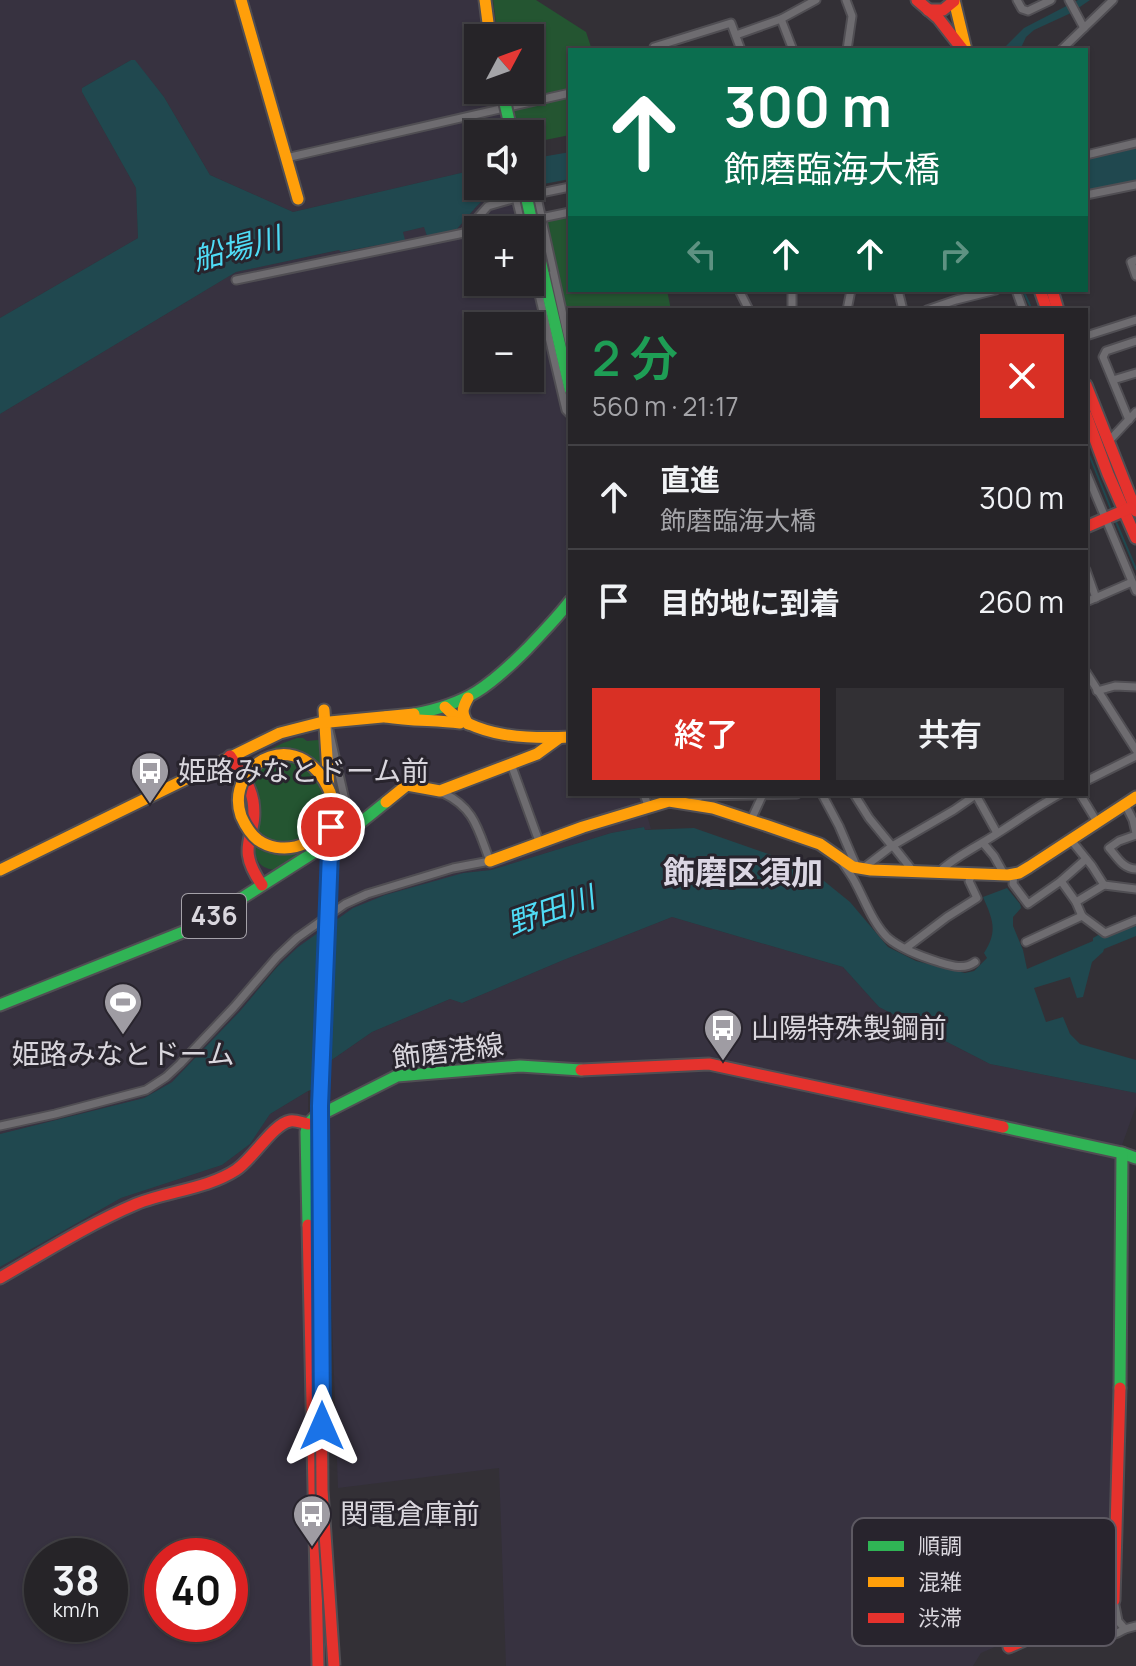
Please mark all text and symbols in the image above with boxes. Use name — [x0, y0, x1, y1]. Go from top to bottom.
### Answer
north arrow — [464, 24, 544, 104]
map controls — [464, 24, 544, 392]
text: 300 m — [724, 67, 892, 144]
icon: ahead — [592, 80, 696, 184]
button: sound — [464, 120, 544, 200]
text: 飾磨臨海大橋 — [724, 144, 940, 193]
water label: 船場川 — [188, 215, 288, 279]
button: + — [464, 216, 544, 296]
icon: left — [680, 232, 724, 276]
icon: ahead — [764, 232, 808, 276]
icon: ahead — [848, 232, 892, 276]
icon: right — [932, 232, 976, 276]
button: − — [464, 312, 544, 392]
text: 2 分 — [592, 325, 678, 390]
button: close — [980, 334, 1064, 418]
text: 560 m · 21:17 — [592, 388, 738, 424]
text: 直進 — [660, 459, 720, 500]
icon: ahead — [592, 475, 636, 519]
text: 300 m — [979, 477, 1064, 518]
text: 飾磨臨海大橋 — [660, 502, 816, 538]
icon: arrive — [592, 579, 636, 623]
text: 260 m — [979, 581, 1064, 622]
text: 目的地に到着 — [660, 582, 840, 623]
button: 終了 — [592, 688, 820, 780]
button: 共有 — [836, 688, 1064, 780]
bus stop icon: 姫路みなとドーム前 — [129, 750, 171, 805]
place label: 姫路みなとドーム前 — [178, 751, 429, 789]
pin — [297, 793, 365, 861]
icon: arrive — [309, 805, 353, 849]
district label: 飾磨区須加 — [663, 850, 823, 894]
water label: 野田川 — [501, 875, 603, 944]
road number: 436 — [182, 894, 246, 938]
sports icon: 姫路みなとドーム — [102, 981, 144, 1036]
bus stop icon: 山陽特殊製鋼前 — [702, 1007, 744, 1062]
place label: 山陽特殊製鋼前 — [751, 1008, 947, 1046]
street label: 飾磨港線 — [390, 1024, 506, 1076]
place label: 姫路みなとドーム — [11, 1034, 235, 1072]
position arrow — [280, 1384, 364, 1468]
bus stop icon: 関電倉庫前 — [291, 1493, 333, 1548]
place label: 関電倉庫前 — [340, 1494, 480, 1532]
legend — [852, 1518, 1116, 1646]
text: 順調 — [918, 1531, 962, 1561]
speed limit sign: 40 — [144, 1538, 248, 1642]
text: 38 — [52, 1552, 100, 1607]
text: 混雑 — [918, 1567, 962, 1597]
text: km/h — [53, 1596, 99, 1623]
text: 渋滞 — [918, 1603, 962, 1633]

